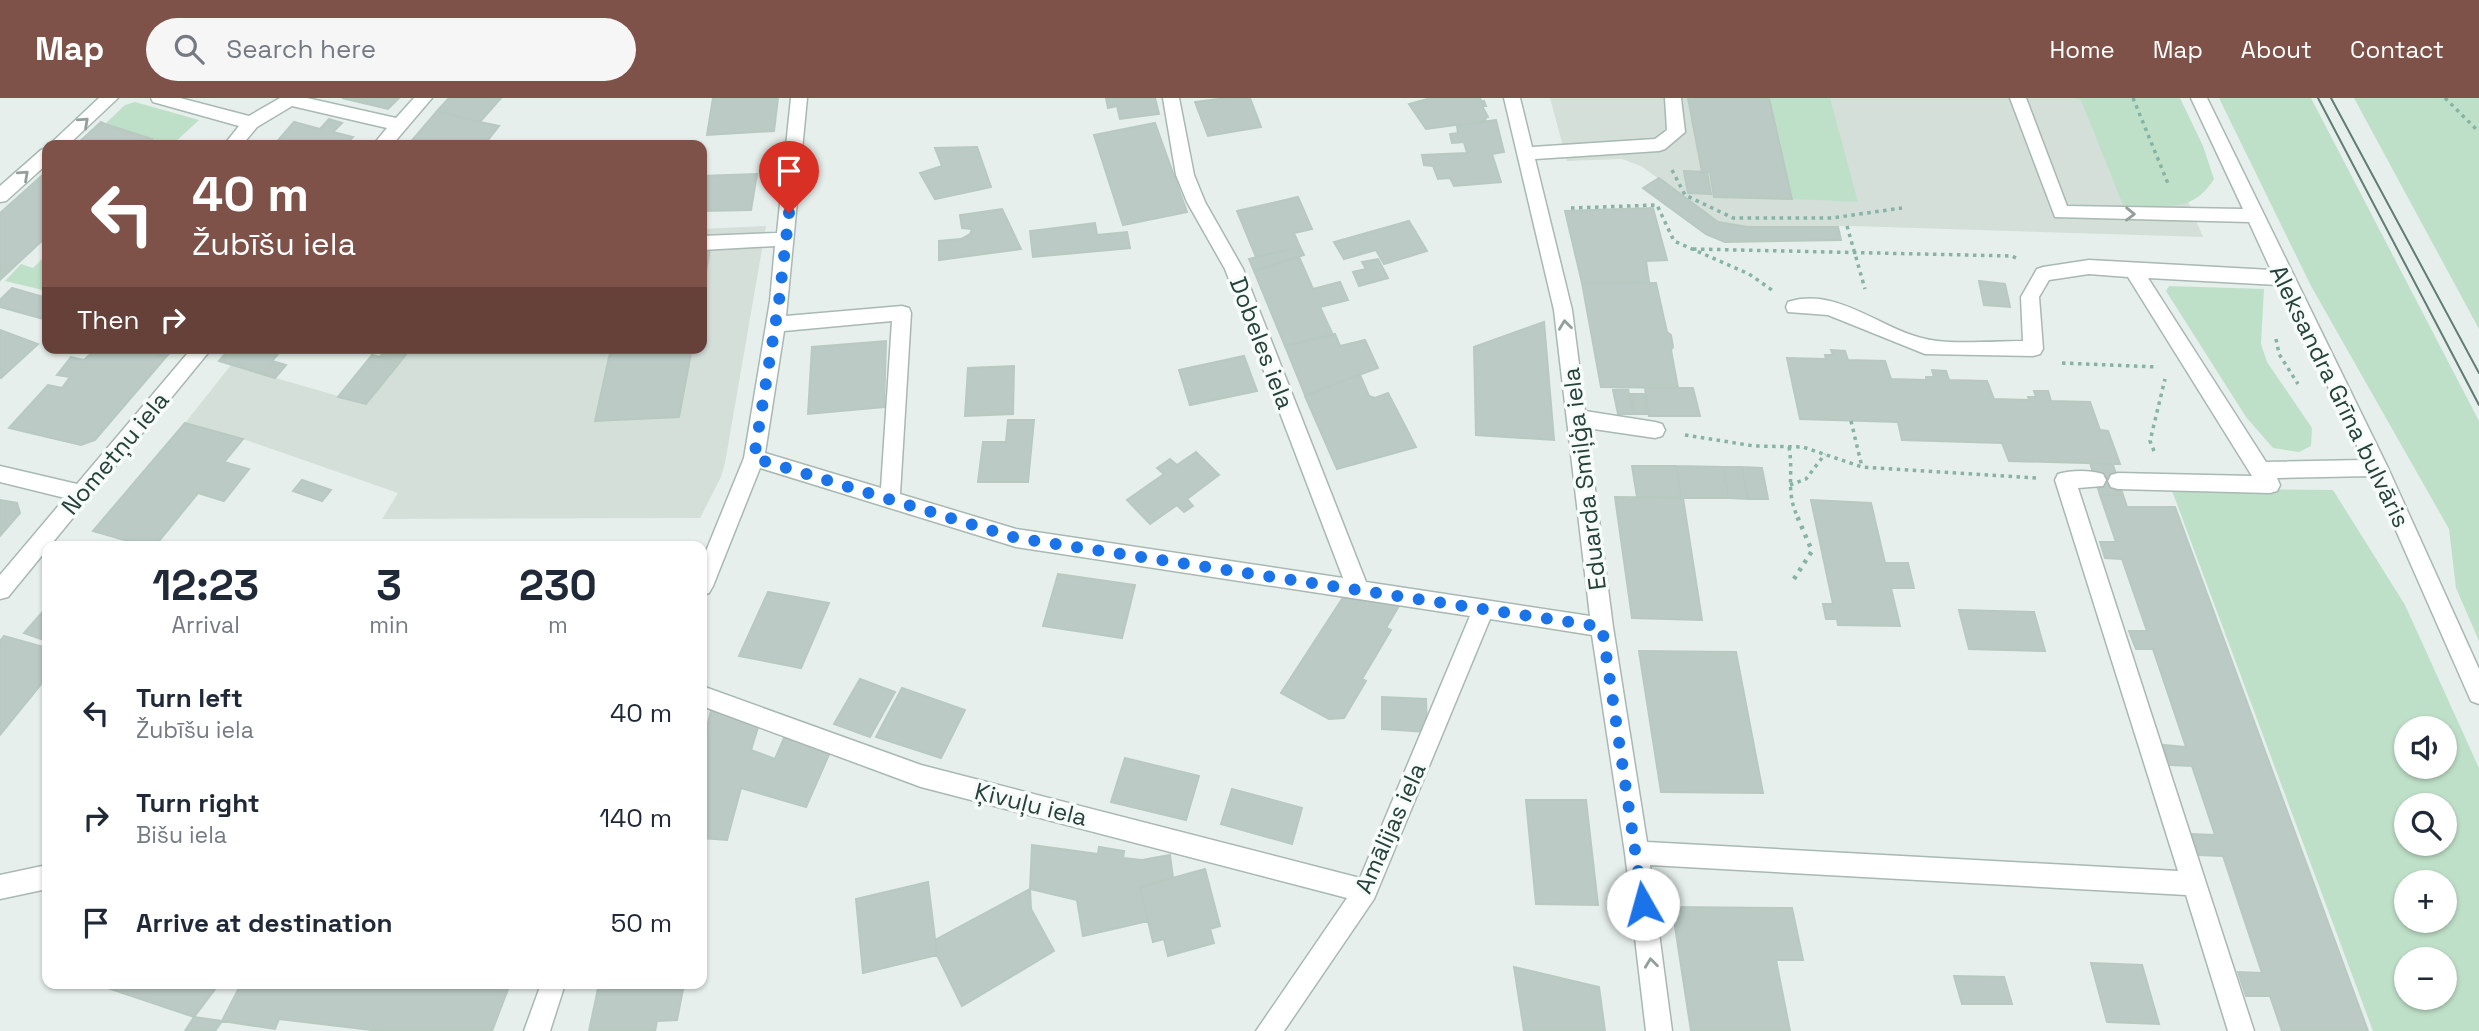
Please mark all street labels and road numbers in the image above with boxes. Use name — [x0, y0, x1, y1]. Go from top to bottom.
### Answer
street label: Aleksandra Grīna bulvāris — [2263, 260, 2417, 532]
street label: Dobeles iela — [1223, 273, 1301, 414]
street label: Eduarda Smiļģa iela — [1555, 366, 1613, 592]
street label: Nometņu iela — [54, 385, 176, 521]
street label: Amālijas iela — [1347, 758, 1433, 898]
street label: Ķivuļu iela — [972, 775, 1091, 833]

